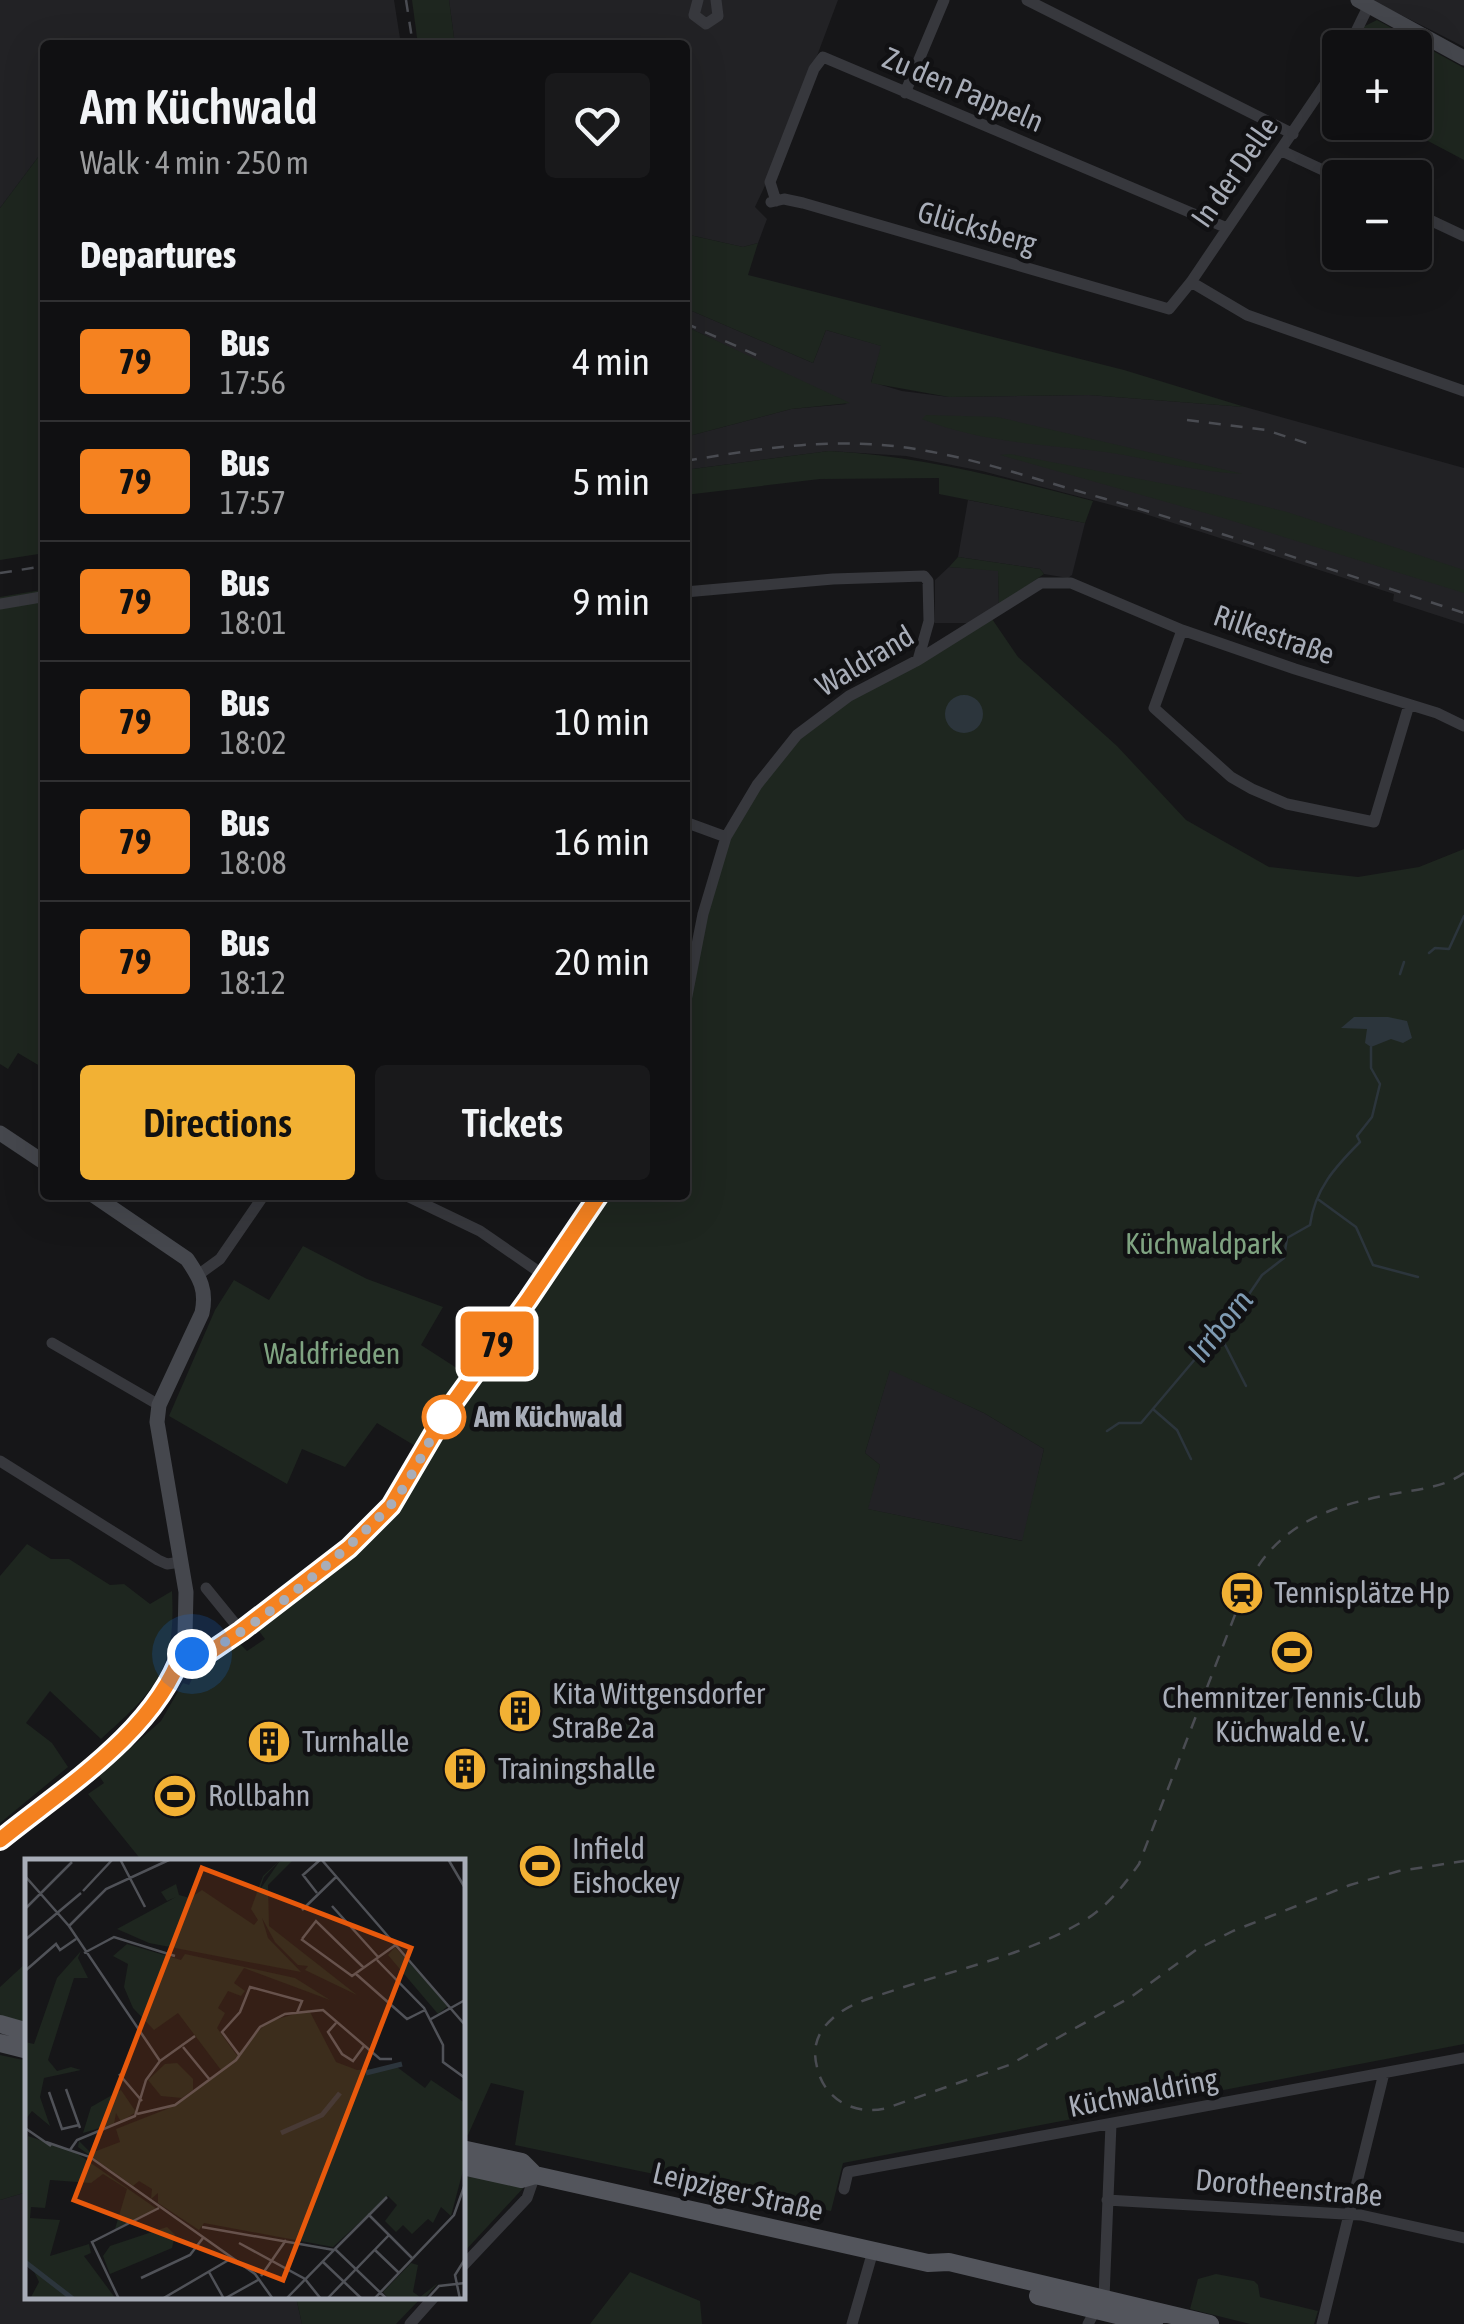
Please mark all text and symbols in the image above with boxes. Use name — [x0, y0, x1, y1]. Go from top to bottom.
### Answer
map controls — [1322, 30, 1432, 270]
button: + — [1322, 30, 1432, 140]
street label: Zu den Pappeln — [878, 40, 1049, 138]
button: heart — [545, 73, 650, 178]
text: Am Küchwald — [80, 79, 317, 134]
street label: In der Delle — [1184, 110, 1284, 233]
text: Walk · 4 min · 250 m — [80, 144, 309, 181]
button: − — [1322, 160, 1432, 270]
street label: Glücksberg — [914, 194, 1041, 260]
text: Departures — [80, 233, 236, 276]
text: Bus — [220, 321, 270, 364]
text: 4 min — [572, 340, 650, 383]
text: 79 — [119, 341, 151, 381]
text: 17:56 — [220, 364, 286, 401]
text: Bus — [220, 441, 270, 484]
text: 5 min — [572, 460, 650, 503]
text: 79 — [119, 461, 151, 501]
text: 17:57 — [220, 484, 286, 521]
text: Bus — [220, 561, 270, 604]
text: 9 min — [572, 580, 650, 623]
text: 79 — [119, 581, 151, 621]
street label: Rilkestraße — [1210, 598, 1339, 671]
text: 18:01 — [220, 604, 287, 641]
street label: Waldrand — [810, 618, 919, 702]
text: Bus — [220, 681, 270, 724]
text: 10 min — [555, 700, 650, 743]
text: 79 — [119, 701, 151, 741]
text: 18:02 — [220, 724, 287, 761]
text: Bus — [220, 801, 270, 844]
text: 16 min — [555, 820, 650, 863]
text: 79 — [119, 821, 151, 861]
text: 18:08 — [220, 844, 287, 881]
text: Bus — [220, 921, 270, 964]
text: 20 min — [555, 940, 650, 983]
text: 79 — [119, 941, 151, 981]
text: 18:12 — [220, 964, 286, 1001]
button: Directions — [80, 1065, 355, 1180]
button: Tickets — [375, 1065, 650, 1180]
park label: Küchwaldpark — [1125, 1226, 1283, 1260]
water label: Irrborn — [1179, 1282, 1260, 1369]
line badge: 79 — [452, 1312, 542, 1376]
text: 79 — [481, 1324, 513, 1364]
park label: Waldfrieden — [264, 1336, 400, 1370]
marker: Am Küchwald — [423, 1396, 465, 1438]
place label: Am Küchwald — [473, 1399, 622, 1433]
station icon: Tennisplätze Hp — [1219, 1570, 1265, 1616]
place label: Tennisplätze Hp — [1274, 1575, 1450, 1609]
your location — [167, 1629, 217, 1679]
sports icon: Chemnitzer Tennis-Club Küchwald e. V. — [1269, 1629, 1315, 1675]
place label: Kita Wittgensdorfer Straße 2a — [552, 1676, 766, 1744]
place label: Chemnitzer Tennis-Club Küchwald e. V. — [1162, 1680, 1422, 1748]
building icon: Kita Wittgensdorfer Straße 2a — [497, 1688, 543, 1734]
building icon: Turnhalle — [246, 1719, 292, 1765]
place label: Turnhalle — [302, 1724, 409, 1758]
building icon: Trainingshalle — [442, 1746, 488, 1792]
place label: Trainingshalle — [498, 1751, 656, 1785]
sports icon: Rollbahn — [152, 1773, 198, 1819]
place label: Rollbahn — [208, 1778, 310, 1812]
place label: Infield Eishockey — [572, 1831, 680, 1899]
sports icon: Infield Eishockey — [517, 1843, 563, 1889]
inset map — [25, 1859, 465, 2299]
street label: Küchwaldring — [1065, 2061, 1220, 2123]
street label: Leipziger Straße — [650, 2155, 827, 2227]
street label: Dorotheenstraße — [1194, 2162, 1384, 2212]

